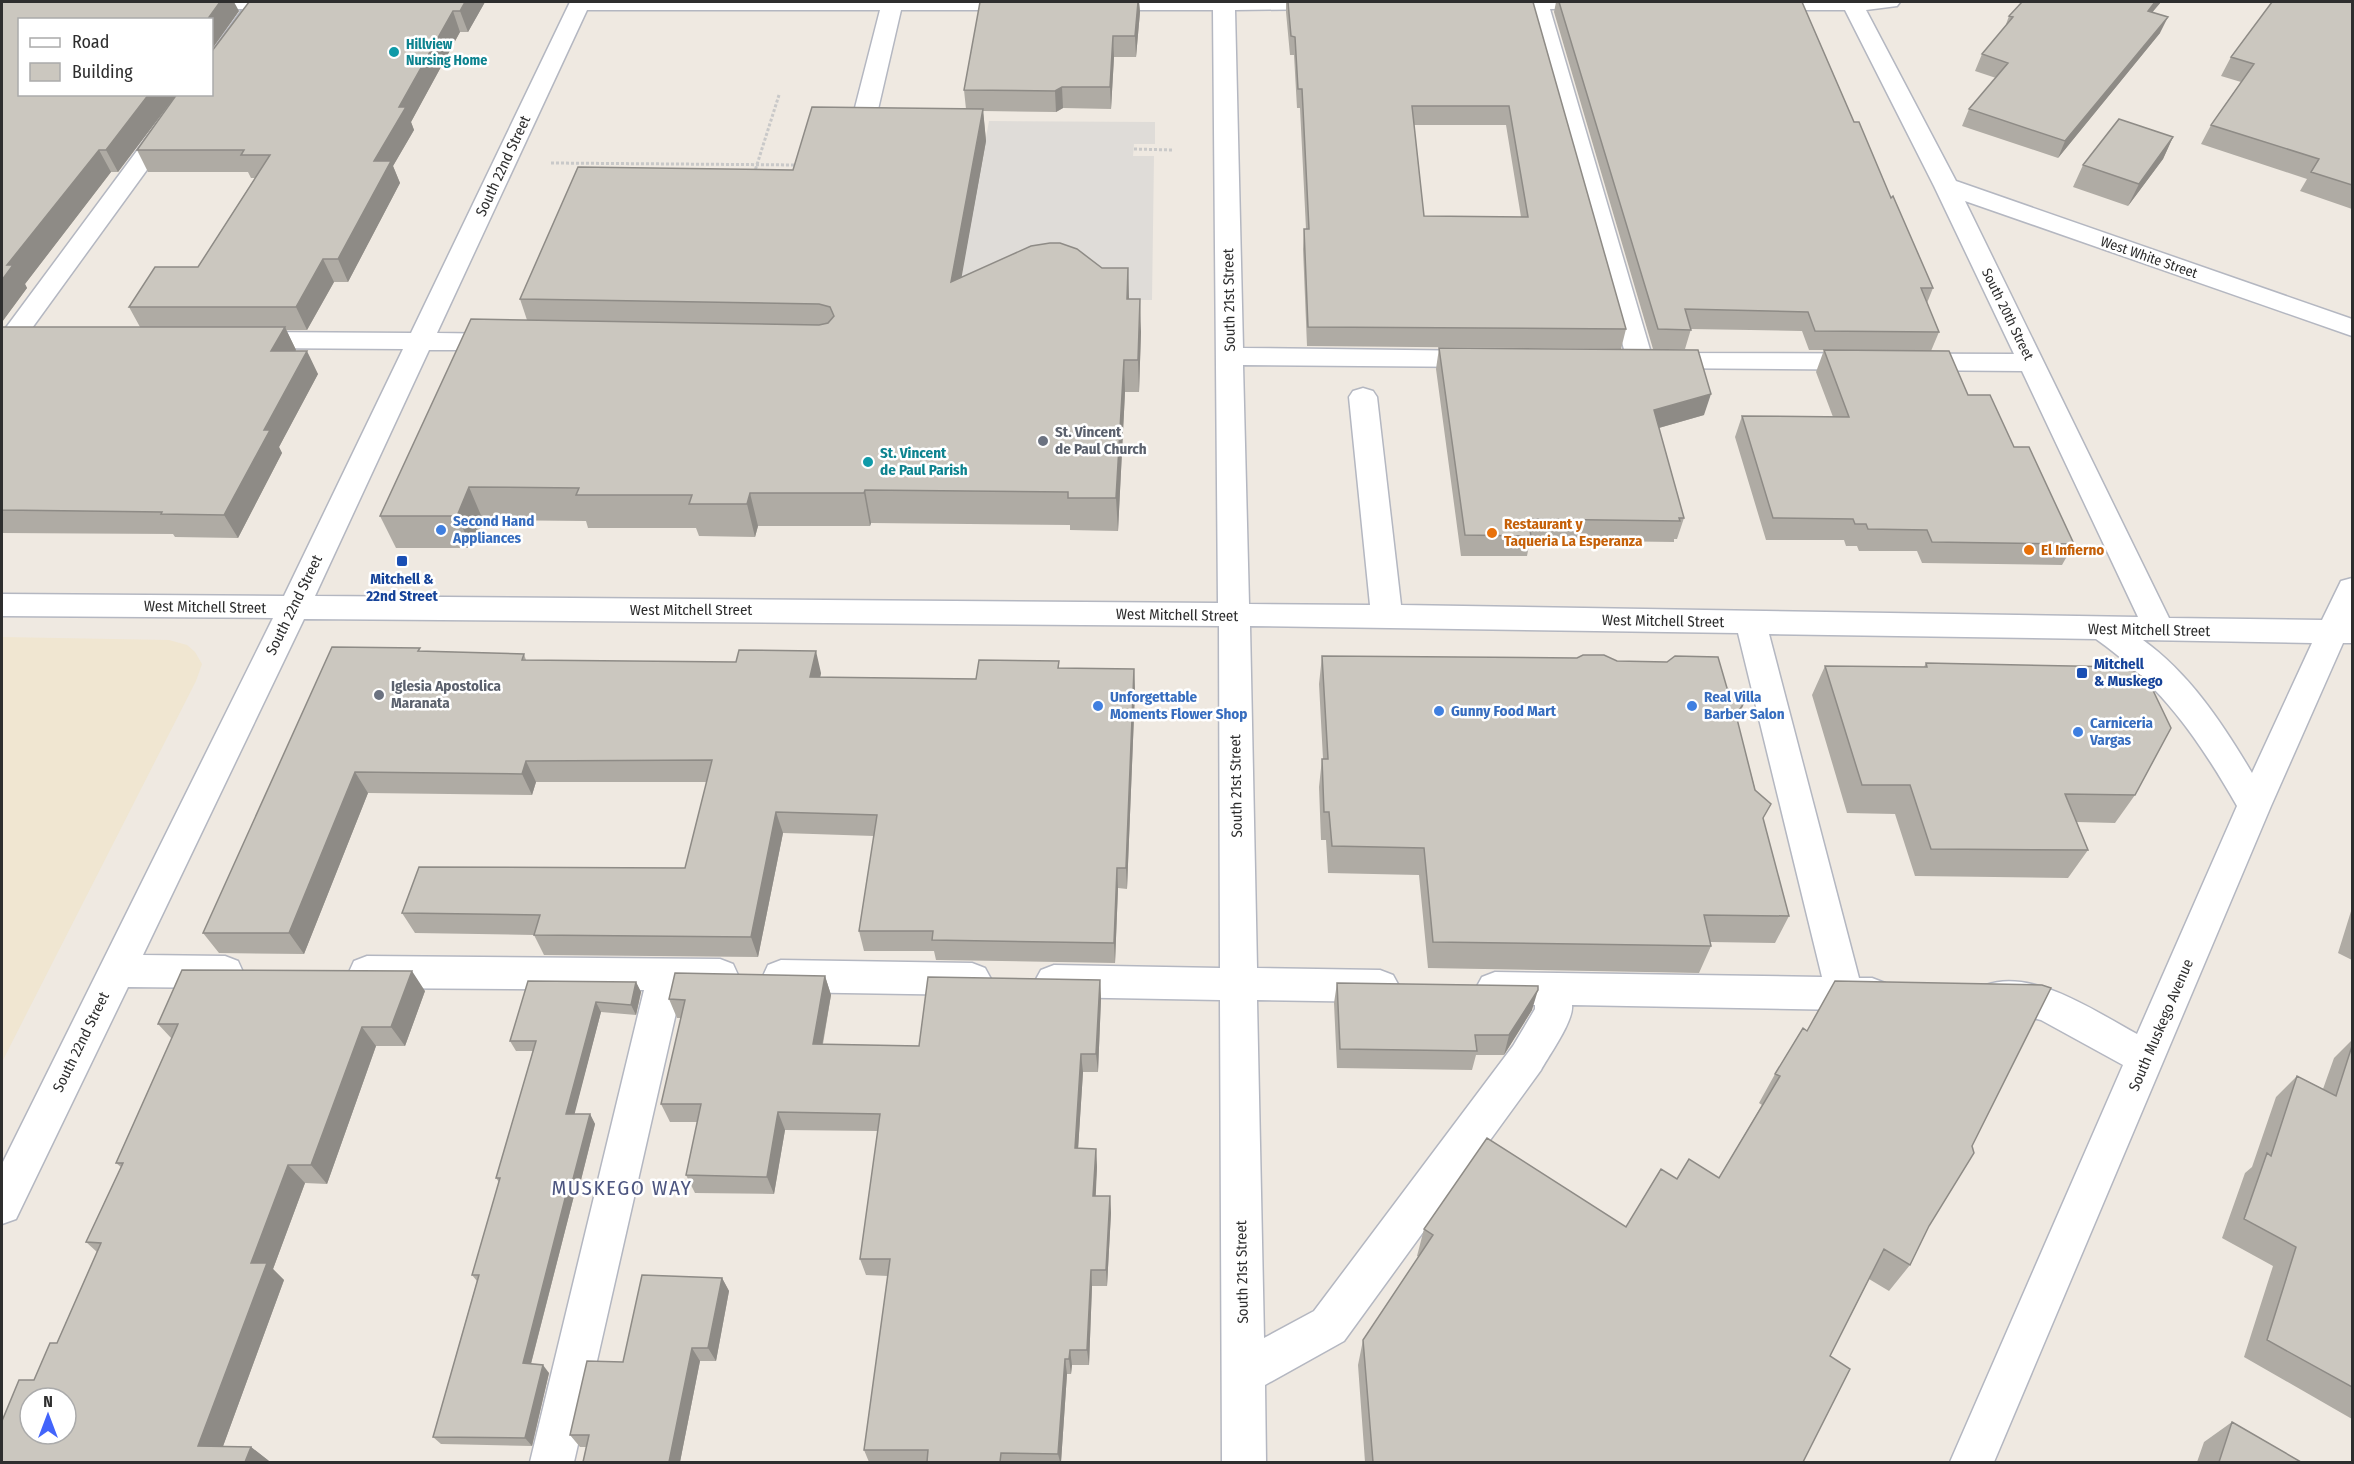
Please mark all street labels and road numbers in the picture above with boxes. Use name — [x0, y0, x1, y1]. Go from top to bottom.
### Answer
street label: South 22nd Street — [472, 113, 534, 219]
street label: West White Street — [2098, 233, 2200, 282]
street label: South 21st Street — [1219, 248, 1239, 352]
street label: South 20th Street — [1978, 266, 2037, 363]
street label: South 22nd Street — [262, 552, 326, 658]
street label: West Mitchell Street — [144, 597, 266, 617]
street label: West Mitchell Street — [630, 601, 752, 619]
street label: West Mitchell Street — [1116, 605, 1238, 625]
street label: West Mitchell Street — [1602, 611, 1724, 631]
street label: West Mitchell Street — [2088, 620, 2210, 640]
street label: South 21st Street — [1226, 734, 1246, 838]
street label: South Muskego Avenue — [2125, 956, 2197, 1094]
street label: South 22nd Street — [49, 989, 113, 1095]
street label: South 21st Street — [1232, 1220, 1252, 1324]

